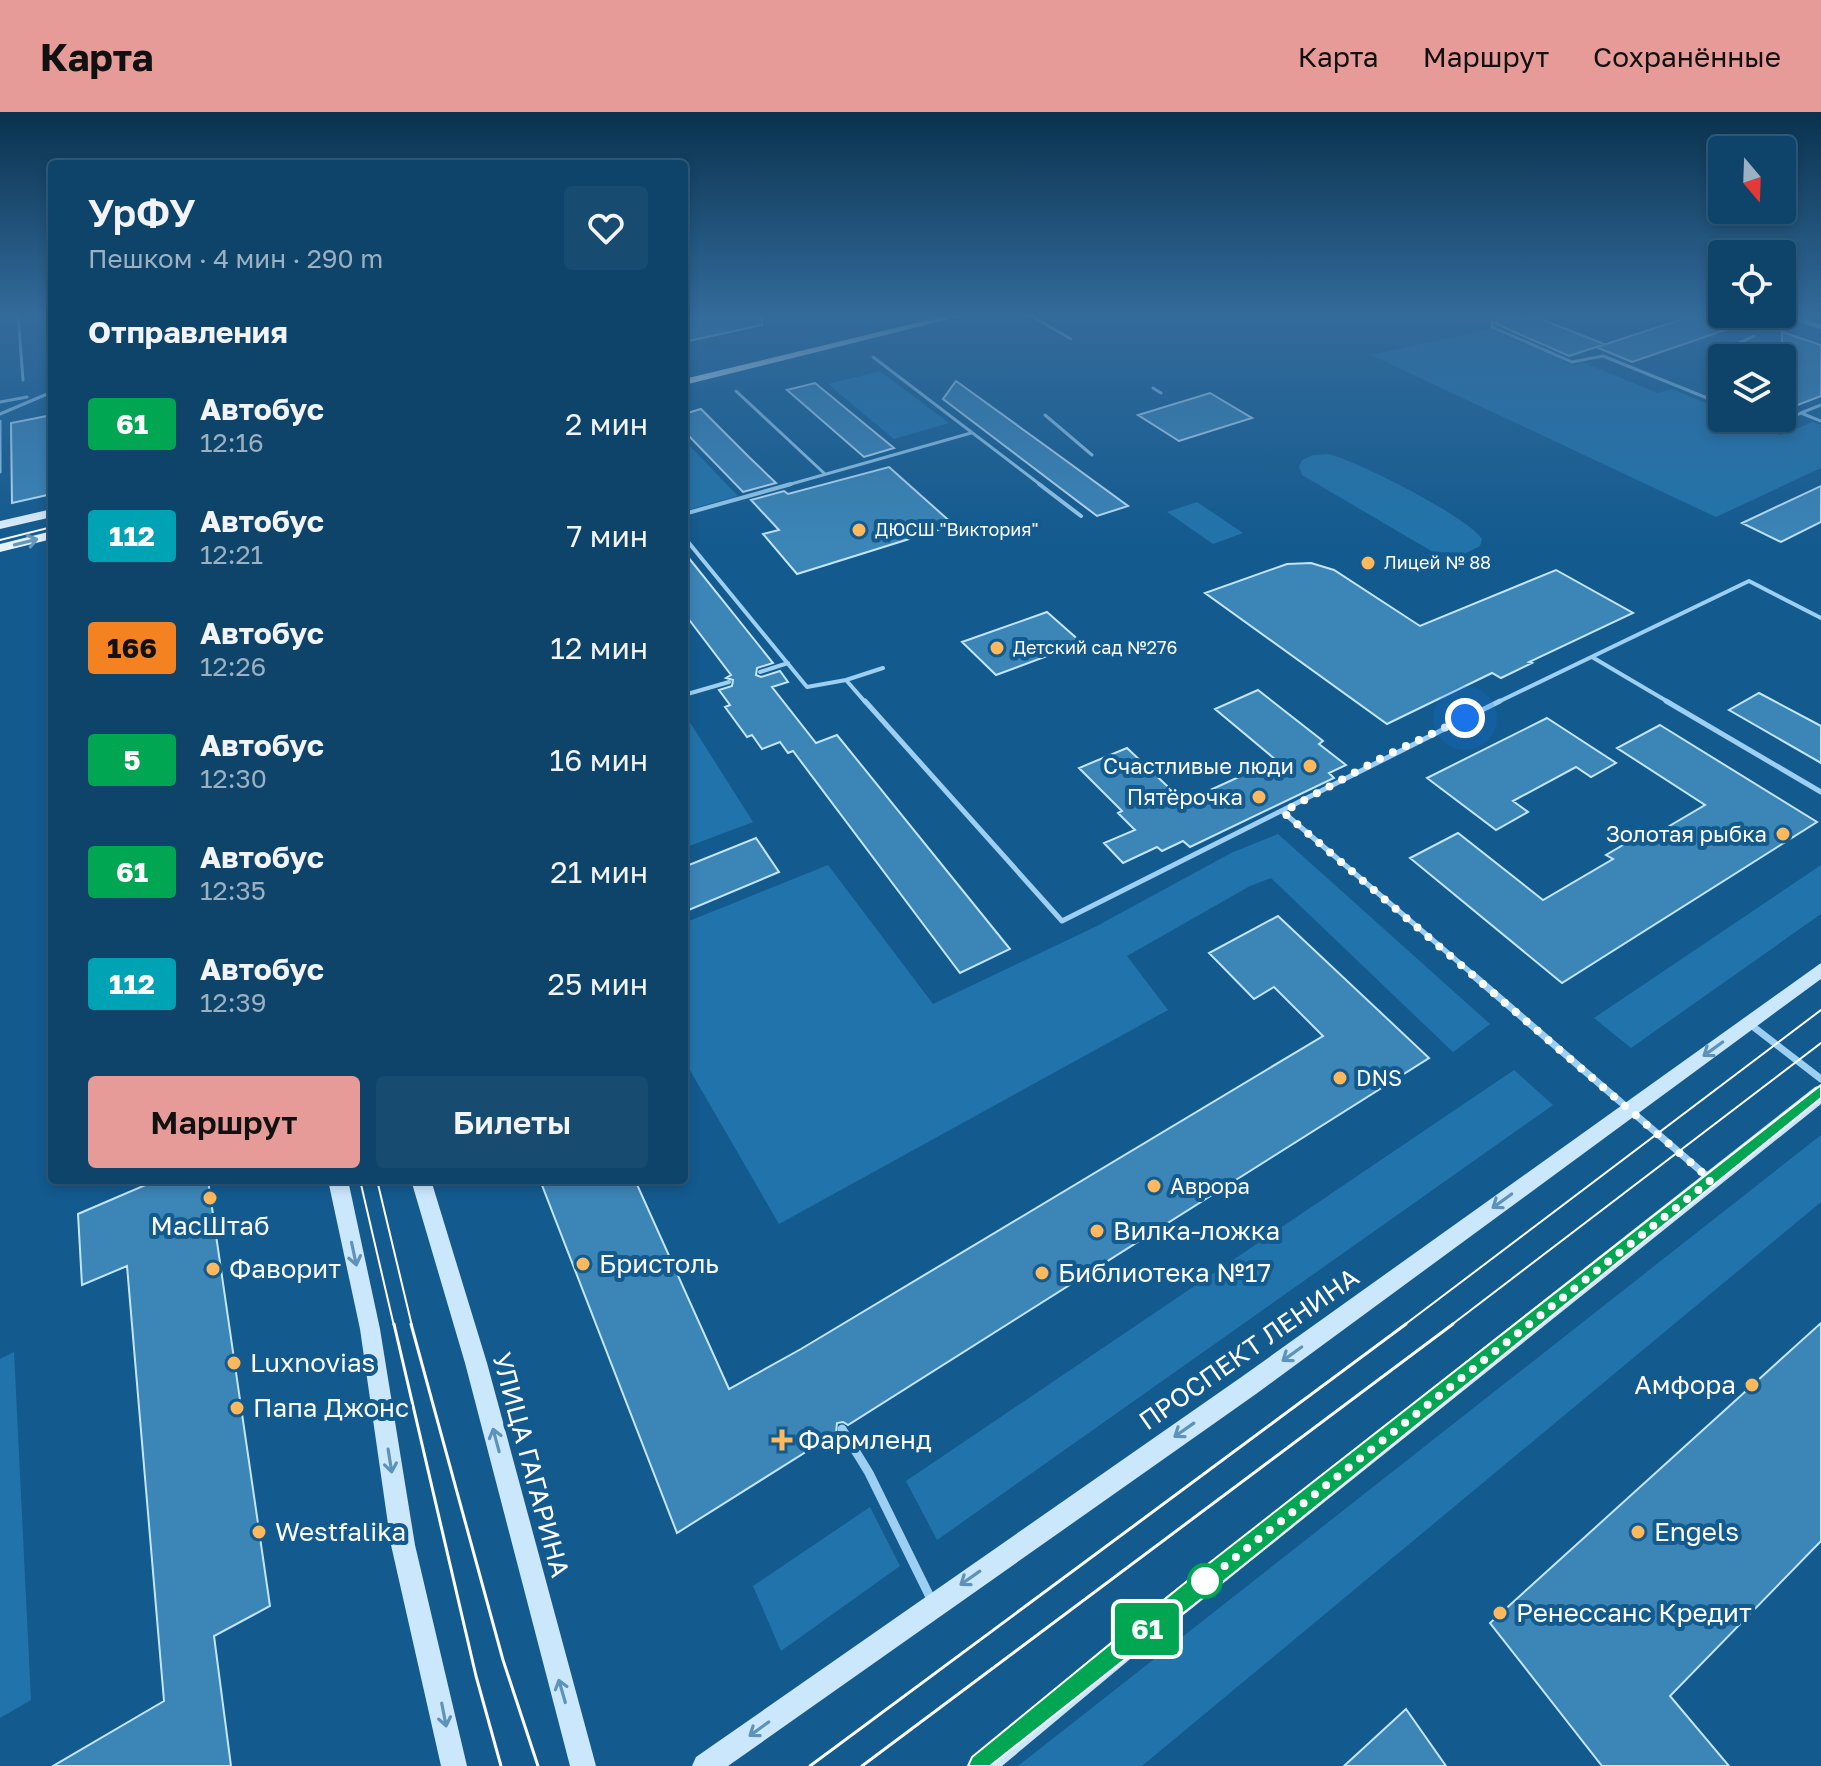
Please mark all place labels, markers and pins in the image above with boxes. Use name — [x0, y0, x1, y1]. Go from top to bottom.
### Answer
place label: ДЮСШ "Виктория" — [875, 518, 1039, 540]
marker: ДЮСШ "Виктория" — [850, 521, 868, 539]
place label: Лицей № 88 — [1384, 551, 1491, 573]
marker: Лицей № 88 — [1359, 554, 1377, 572]
place label: Детский сад №276 — [1013, 636, 1177, 658]
marker: Детский сад №276 — [988, 639, 1006, 657]
place label: Счастливые люди — [1103, 752, 1294, 779]
marker: Счастливые люди — [1301, 757, 1319, 775]
place label: Пятёрочка — [1127, 783, 1243, 810]
marker: Пятёрочка — [1250, 788, 1268, 806]
place label: Золотая рыбка — [1606, 820, 1767, 847]
marker: Золотая рыбка — [1774, 825, 1792, 843]
place label: DNS — [1356, 1064, 1402, 1091]
marker: DNS — [1331, 1069, 1349, 1087]
place label: Аврора — [1170, 1172, 1250, 1199]
marker: Аврора — [1145, 1177, 1163, 1195]
marker: МасШтаб — [201, 1189, 219, 1207]
place label: МасШтаб — [151, 1210, 269, 1241]
place label: Вилка-ложка — [1113, 1215, 1280, 1246]
marker: Вилка-ложка — [1088, 1222, 1106, 1240]
place label: Бристоль — [599, 1248, 719, 1279]
place label: Фаворит — [229, 1253, 341, 1284]
marker: Бристоль — [574, 1255, 592, 1273]
place label: Библиотека №17 — [1058, 1257, 1271, 1288]
marker: Фаворит — [204, 1260, 222, 1278]
marker: Библиотека №17 — [1033, 1264, 1051, 1282]
place label: Luxnovias — [250, 1347, 375, 1378]
marker: Luxnovias — [225, 1354, 243, 1372]
place label: Амфора — [1634, 1369, 1736, 1400]
marker: Амфора — [1743, 1376, 1761, 1394]
place label: Папа Джонс — [253, 1392, 409, 1423]
marker: Папа Джонс — [228, 1399, 246, 1417]
place label: Фармленд — [798, 1424, 932, 1455]
marker: Фармленд — [773, 1431, 791, 1449]
place label: Westfalika — [275, 1516, 406, 1547]
place label: Engels — [1654, 1516, 1739, 1547]
marker: Westfalika — [250, 1523, 268, 1541]
marker: Engels — [1629, 1523, 1647, 1541]
unlabelled marker — [1188, 1564, 1222, 1598]
place label: Ренессанс Кредит — [1516, 1597, 1752, 1628]
marker: Ренессанс Кредит — [1491, 1604, 1509, 1622]

